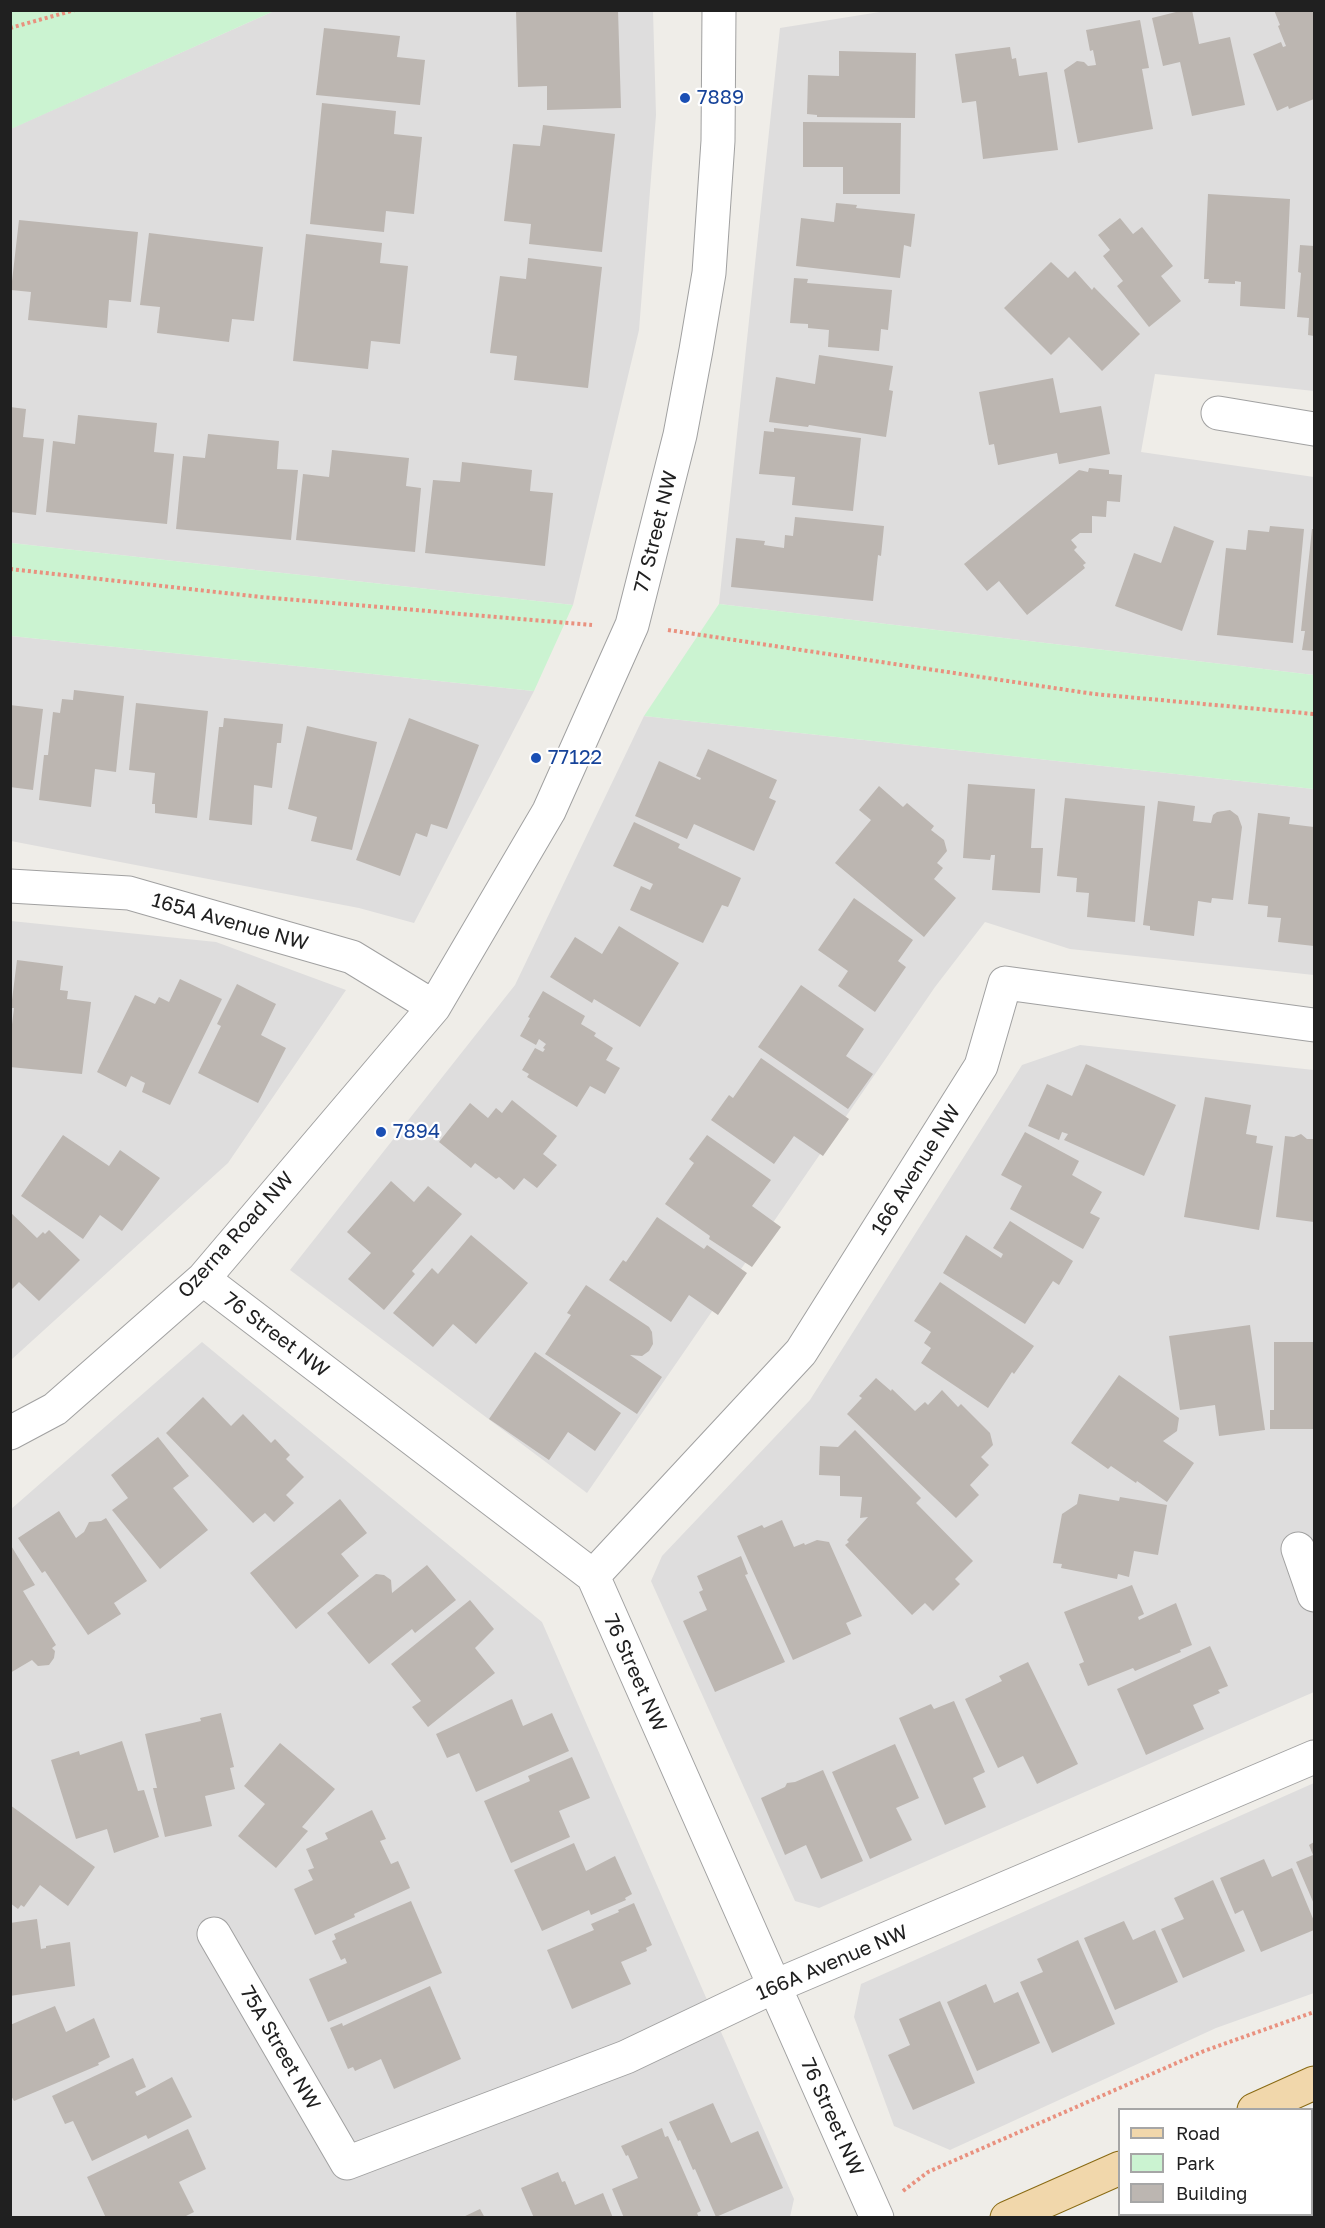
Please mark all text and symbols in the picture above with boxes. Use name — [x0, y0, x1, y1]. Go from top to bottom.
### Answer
place label: 7889 — [697, 86, 744, 110]
marker: 7889 — [678, 91, 692, 105]
street label: 77 Street NW — [629, 469, 683, 595]
place label: 77122 — [548, 746, 602, 770]
marker: 77122 — [529, 751, 543, 765]
street label: 165A Avenue NW — [149, 888, 311, 956]
street label: 166 Avenue NW — [866, 1101, 966, 1239]
place label: 7894 — [393, 1120, 440, 1144]
marker: 7894 — [374, 1125, 388, 1139]
street label: Ozerna Road NW — [173, 1167, 299, 1303]
street label: 76 Street NW — [218, 1287, 334, 1383]
street label: 76 Street NW — [598, 1610, 672, 1736]
street label: 166A Avenue NW — [753, 1920, 911, 2006]
street label: 75A Street NW — [235, 1982, 325, 2114]
street label: 76 Street NW — [795, 2054, 869, 2180]
legend — [1118, 2108, 1313, 2216]
text: Road — [1176, 2122, 1220, 2144]
text: Park — [1176, 2152, 1215, 2174]
text: Building — [1176, 2182, 1247, 2204]

